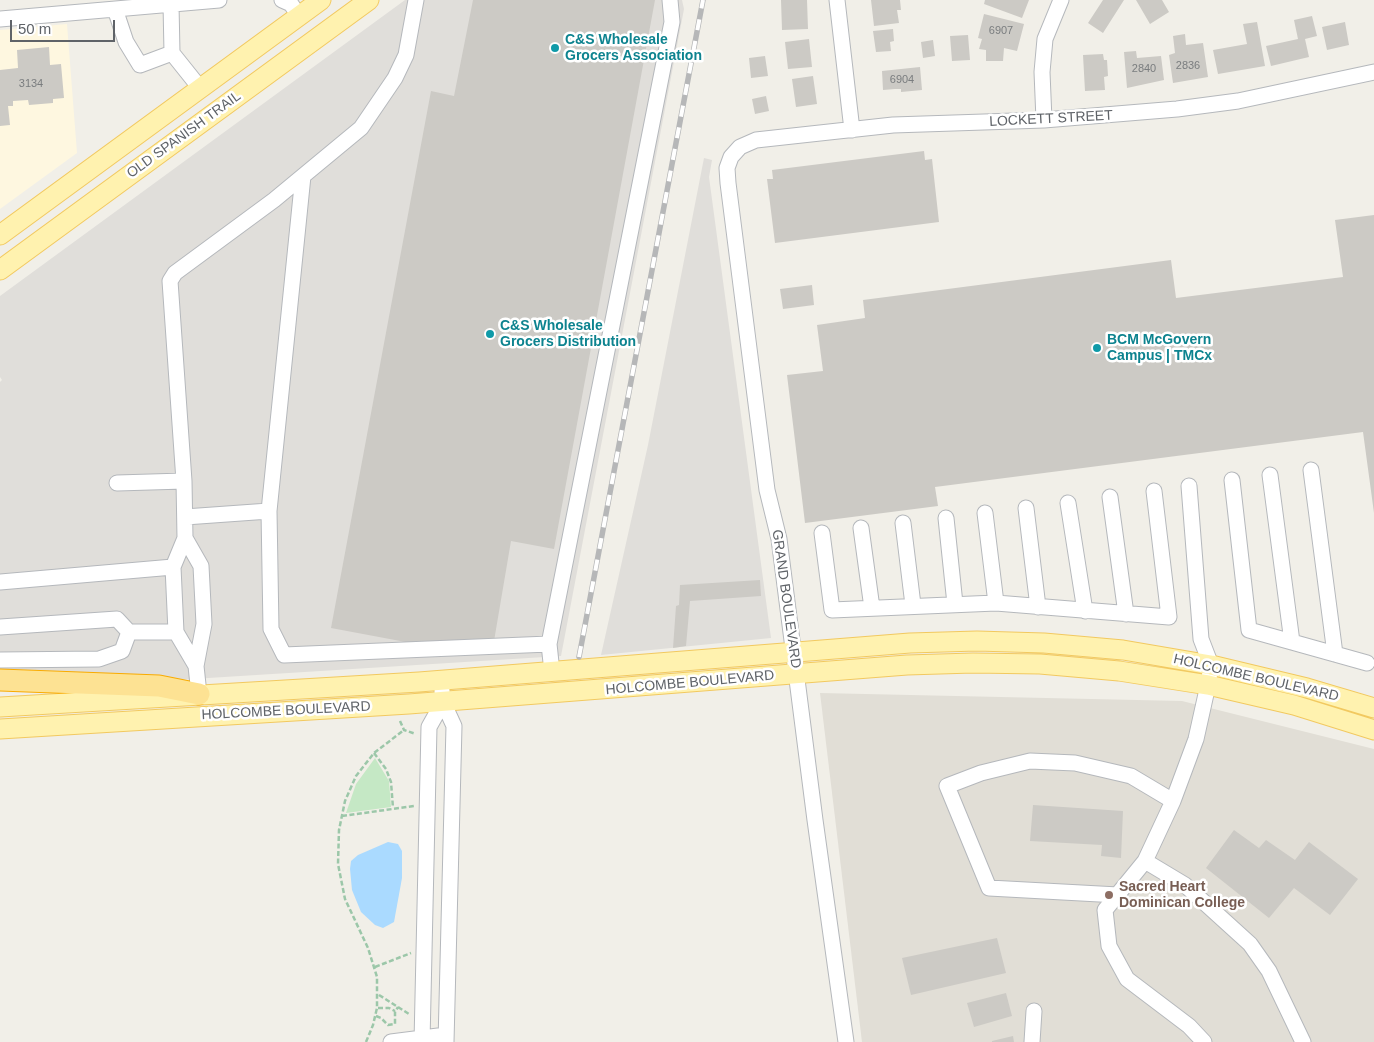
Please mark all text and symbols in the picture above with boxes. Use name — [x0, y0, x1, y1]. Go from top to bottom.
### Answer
scale bar — [12, 10, 118, 42]
text: 50 m — [18, 20, 51, 37]
house number: 6907 — [989, 24, 1013, 38]
place label: C&S Wholesale Grocers Association — [565, 32, 702, 64]
marker: C&S Wholesale Grocers Association — [549, 42, 561, 54]
house number: 2836 — [1176, 59, 1200, 73]
house number: 2840 — [1132, 62, 1156, 76]
house number: 6904 — [890, 73, 914, 87]
house number: 3134 — [19, 77, 43, 91]
street label: OLD SPANISH TRAIL — [124, 88, 244, 182]
street label: LOCKETT STREET — [989, 107, 1113, 131]
place label: C&S Wholesale Grocers Distribution — [500, 318, 636, 351]
marker: C&S Wholesale Grocers Distribution — [484, 328, 496, 340]
place label: BCM McGovern Campus | TMCx — [1107, 332, 1212, 364]
marker: BCM McGovern Campus | TMCx — [1091, 342, 1103, 354]
street label: GRAND BOULEVARD — [768, 529, 804, 669]
street label: HOLCOMBE BOULEVARD — [1172, 651, 1340, 705]
street label: HOLCOMBE BOULEVARD — [605, 667, 775, 699]
street label: HOLCOMBE BOULEVARD — [201, 698, 371, 724]
place label: Sacred Heart Dominican College — [1119, 879, 1245, 912]
marker: Sacred Heart Dominican College — [1103, 889, 1115, 901]

